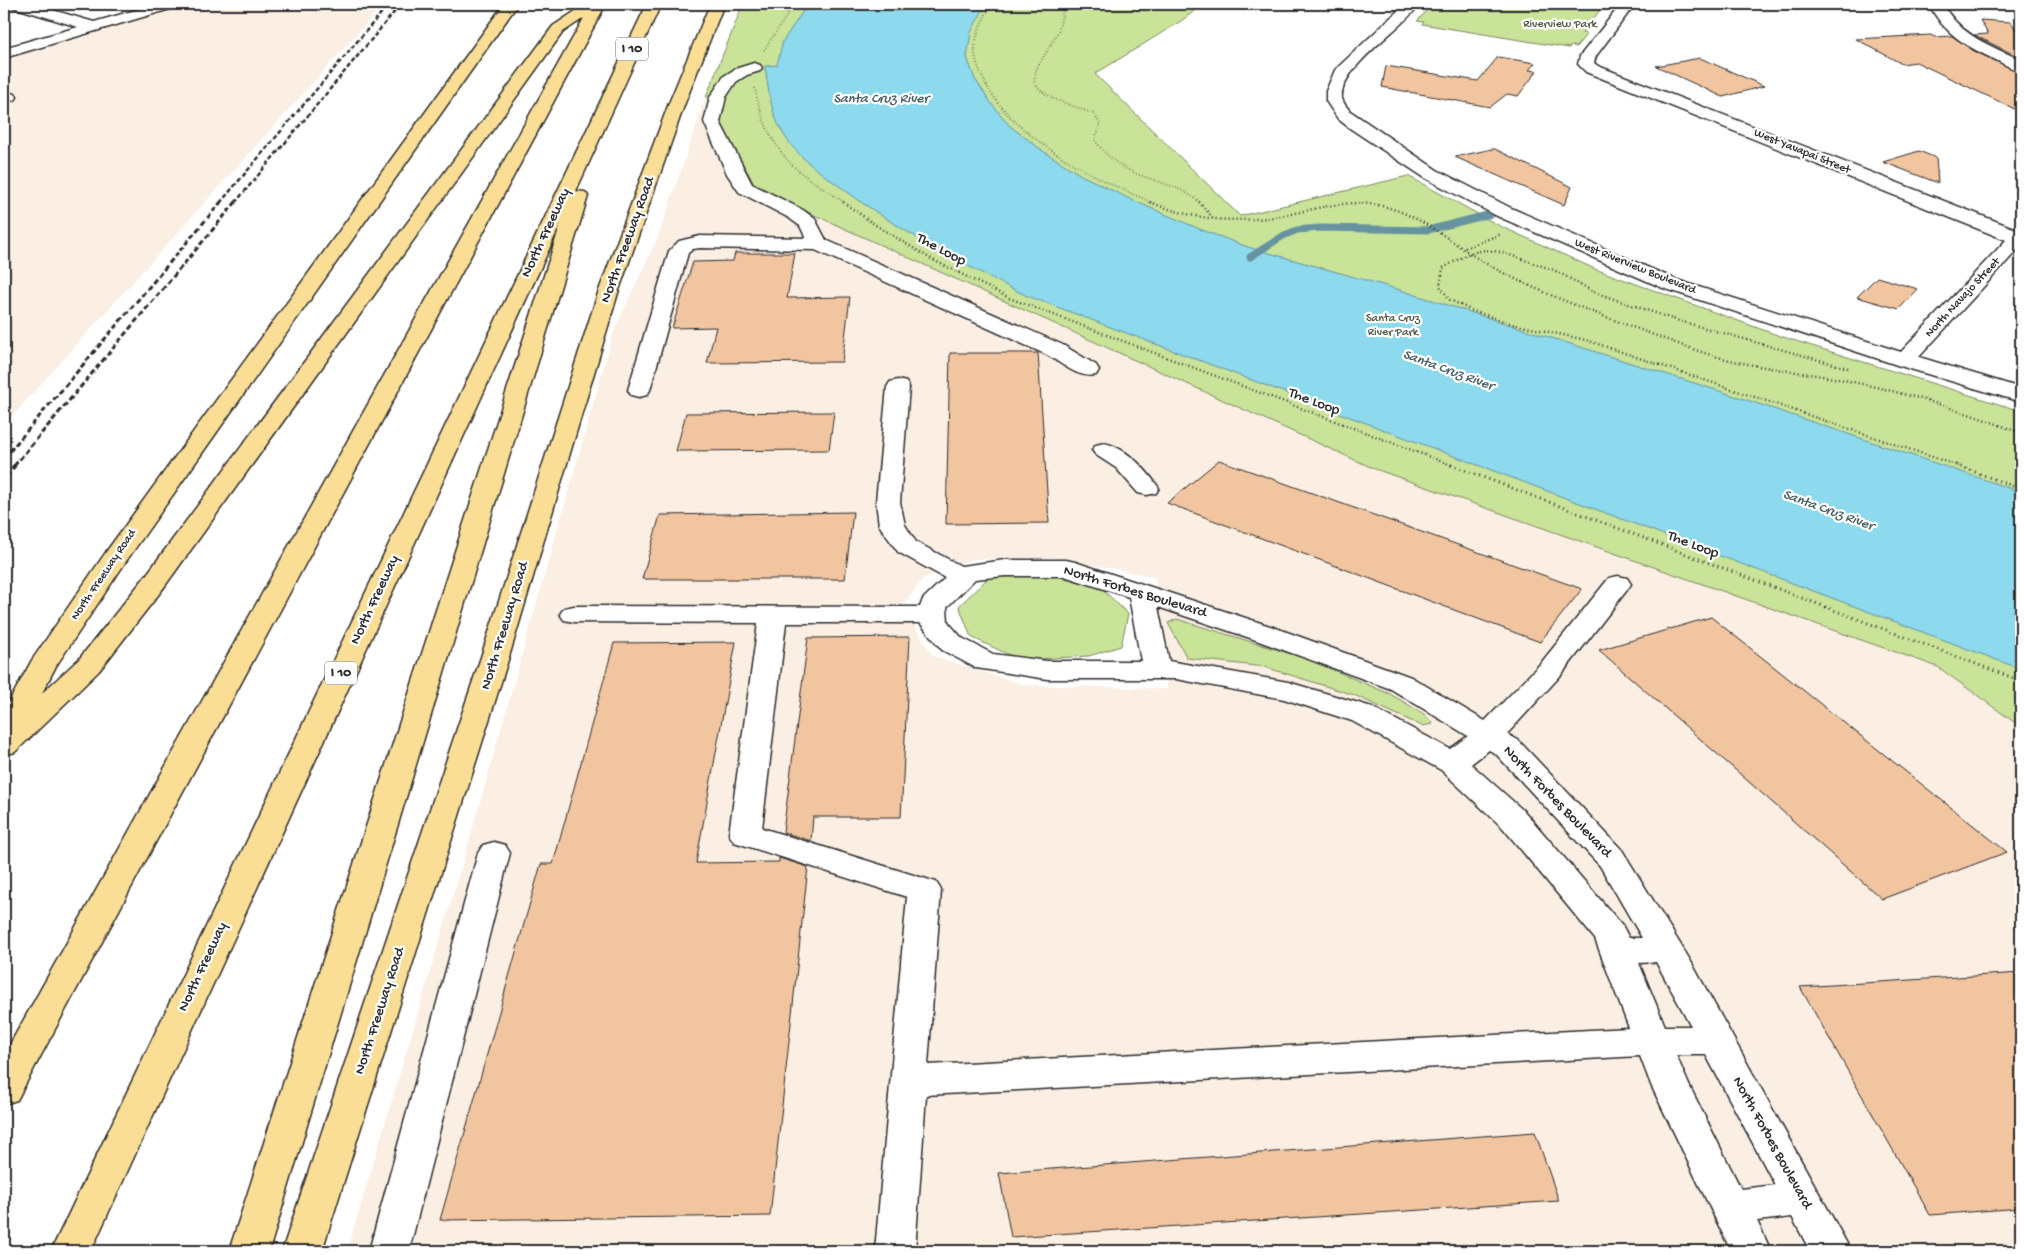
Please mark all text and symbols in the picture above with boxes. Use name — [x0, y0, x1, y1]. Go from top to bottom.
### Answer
park label: Riverview Park — [1523, 18, 1599, 32]
road number: I 10 — [616, 38, 648, 61]
water label: Santa Cruz River — [833, 91, 932, 108]
street label: West Yavapai Street — [1752, 126, 1853, 178]
street label: North Freeway Road — [597, 173, 660, 305]
street label: North Freeway — [517, 185, 575, 281]
street label: The Loop — [912, 229, 969, 271]
street label: West Riverview Boulevard — [1572, 236, 1699, 298]
street label: North Navajo Street — [1923, 255, 2004, 341]
park label: Santa Cruz River Park — [1366, 312, 1421, 340]
water label: Santa Cruz River — [1400, 347, 1498, 396]
street label: The Loop — [1285, 384, 1343, 420]
water label: Santa Cruz River — [1780, 487, 1878, 536]
street label: North Freeway Road — [69, 526, 140, 623]
street label: The Loop — [1664, 527, 1722, 563]
street label: North Freeway — [346, 552, 404, 648]
street label: North Freeway Road — [477, 559, 533, 692]
street label: North Forbes Boulevard — [1061, 562, 1210, 623]
road number: I 10 — [325, 661, 357, 684]
street label: North Forbes Boulevard — [1499, 742, 1616, 863]
street label: North Freeway — [174, 919, 232, 1015]
street label: North Freeway Road — [351, 944, 409, 1077]
street label: North Forbes Boulevard — [1728, 1074, 1817, 1213]

